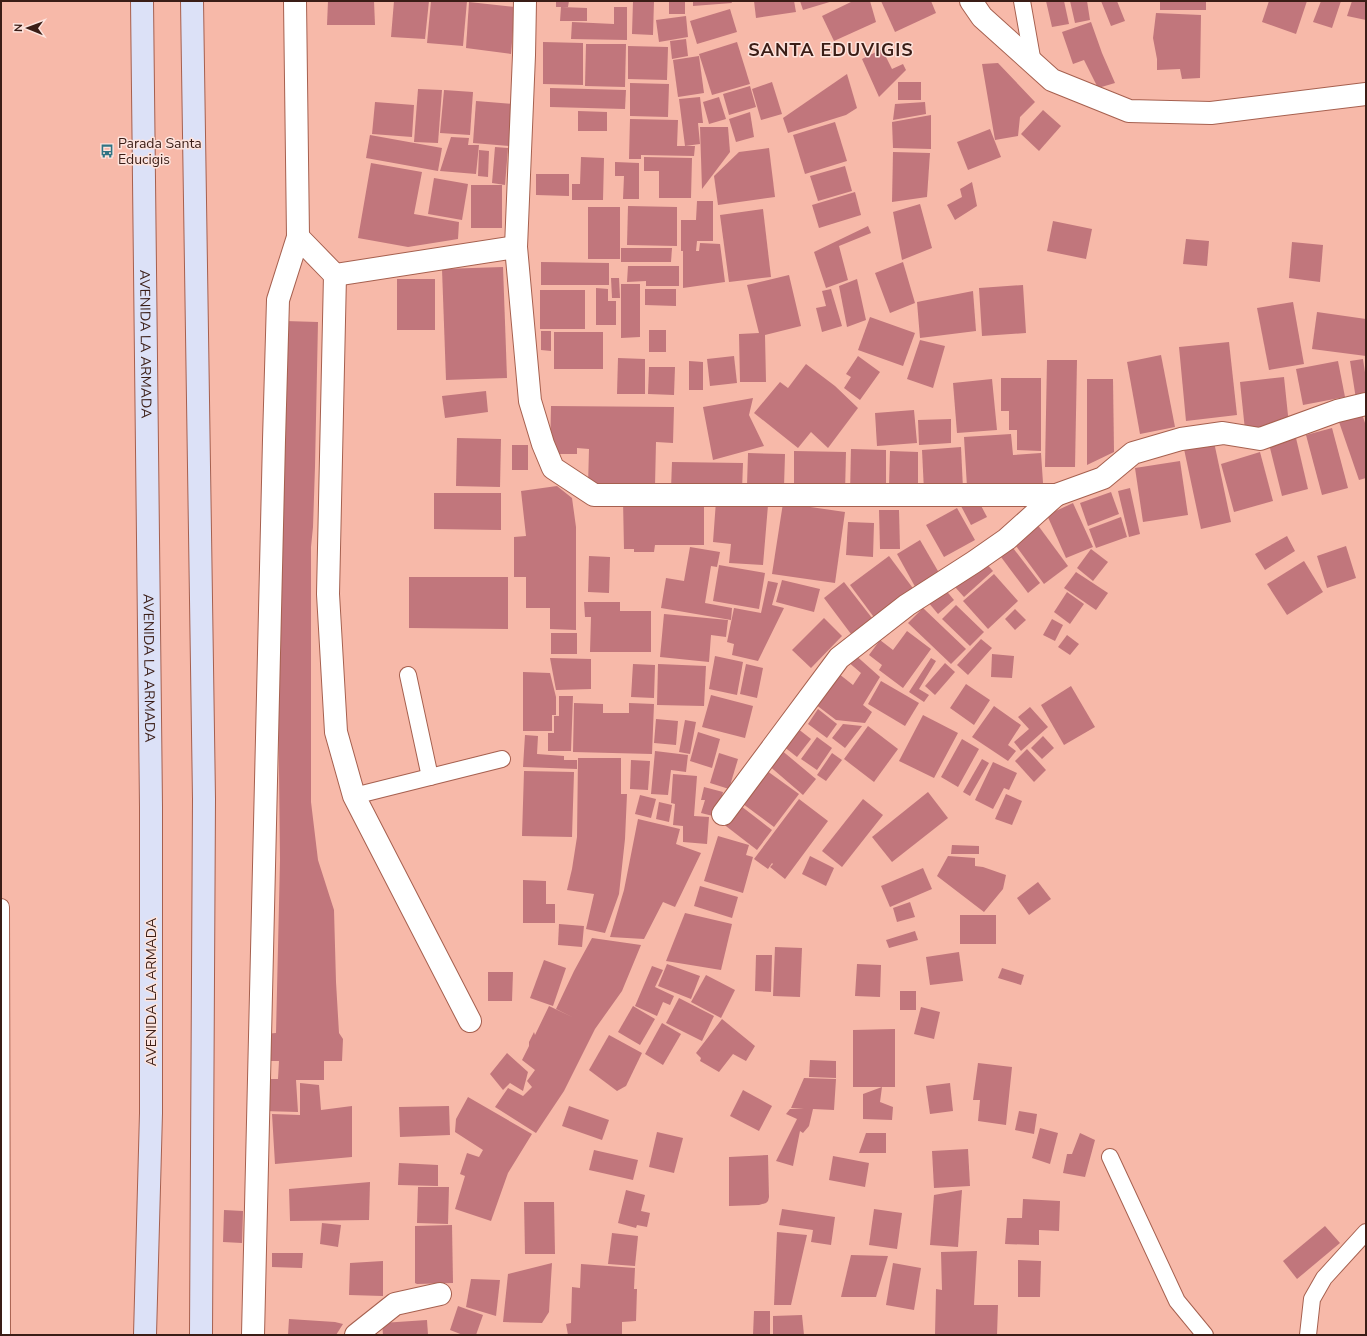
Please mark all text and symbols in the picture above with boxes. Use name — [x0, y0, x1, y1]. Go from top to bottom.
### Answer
north arrow — [8, 8, 48, 48]
text: N — [11, 24, 26, 32]
district label: SANTA EDUVIGIS — [748, 38, 914, 62]
place label: Parada Santa Educigis — [118, 134, 202, 169]
bus stop icon: Parada Santa Educigis — [99, 143, 115, 159]
street label: AVENIDA LA ARMADA — [136, 270, 156, 418]
street label: AVENIDA LA ARMADA — [139, 594, 160, 742]
street label: AVENIDA LA ARMADA — [142, 918, 161, 1066]

